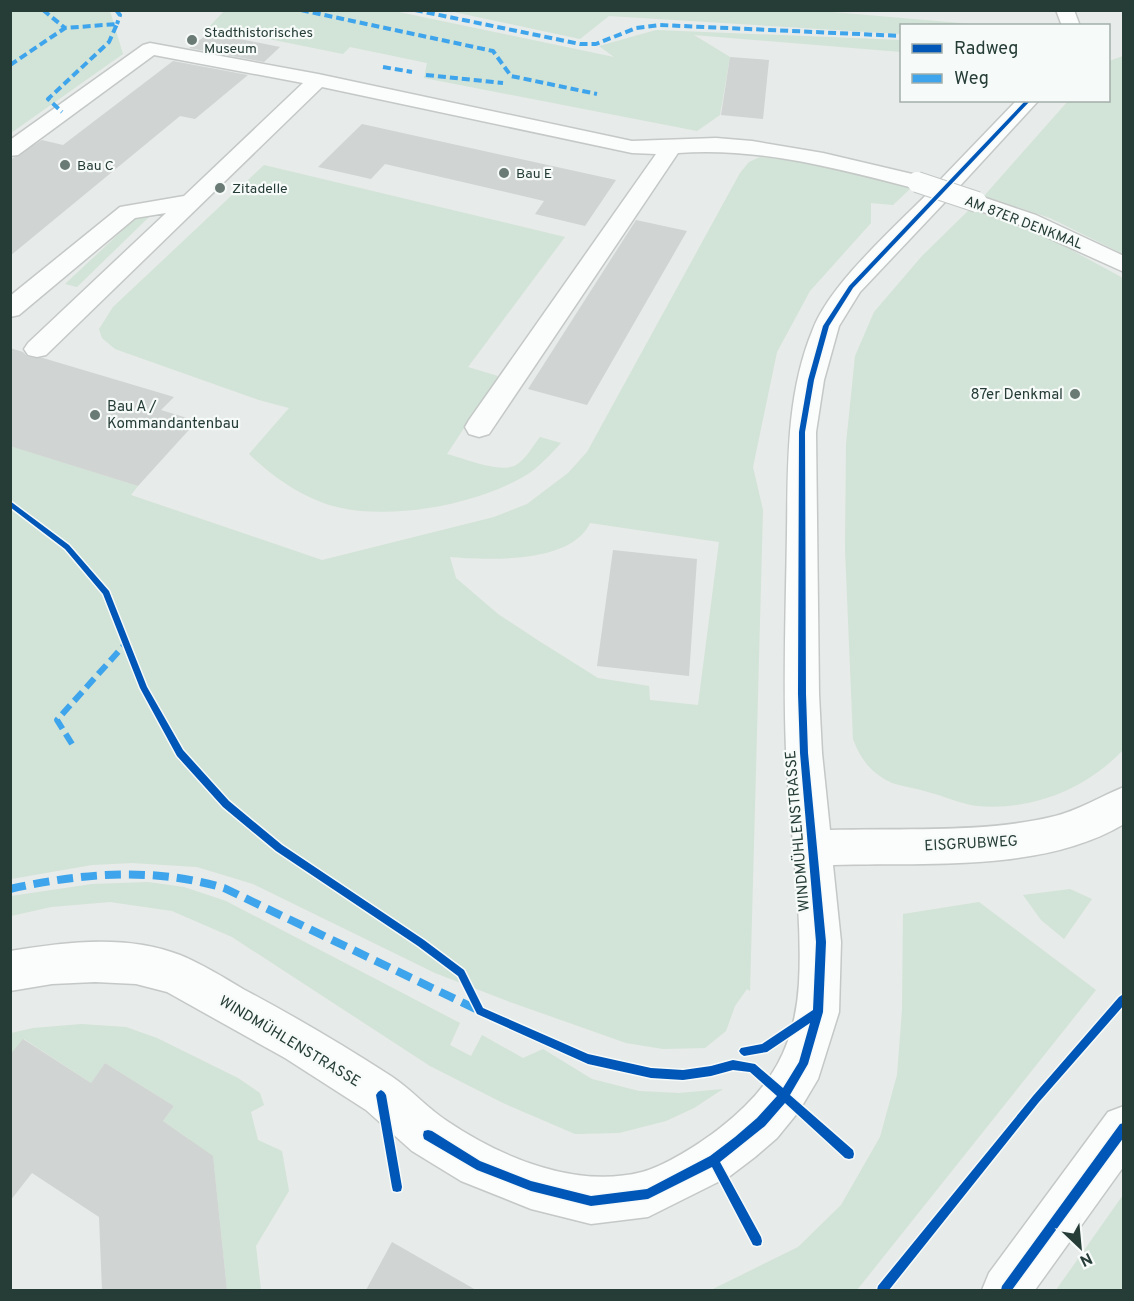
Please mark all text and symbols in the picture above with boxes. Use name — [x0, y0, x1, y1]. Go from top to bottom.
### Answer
legend — [900, 24, 1110, 102]
place label: Stadthistorisches Museum — [204, 25, 313, 58]
marker: Stadthistorisches Museum — [185, 33, 199, 47]
text: Radweg — [954, 38, 1018, 61]
text: Weg — [954, 68, 989, 91]
marker: Bau C — [58, 158, 72, 172]
place label: Bau C — [77, 158, 114, 175]
marker: Bau E — [497, 166, 511, 180]
place label: Bau E — [516, 166, 552, 183]
marker: Zitadelle — [213, 181, 227, 195]
place label: Zitadelle — [232, 181, 288, 198]
street label: AM 87ER DENKMAL — [962, 193, 1085, 254]
place label: 87er Denkmal — [971, 386, 1063, 405]
marker: 87er Denkmal — [1068, 387, 1082, 401]
place label: Bau A / Kommandantenbau — [107, 398, 239, 434]
marker: Bau A / Kommandantenbau — [88, 408, 102, 422]
street label: WINDMÜHLENSTRASSE — [781, 749, 815, 912]
street label: EISGRUBWEG — [924, 833, 1018, 856]
street label: WINDMÜHLENSTRASSE — [215, 992, 364, 1092]
north arrow — [1050, 1217, 1110, 1277]
text: N — [1076, 1247, 1095, 1270]

